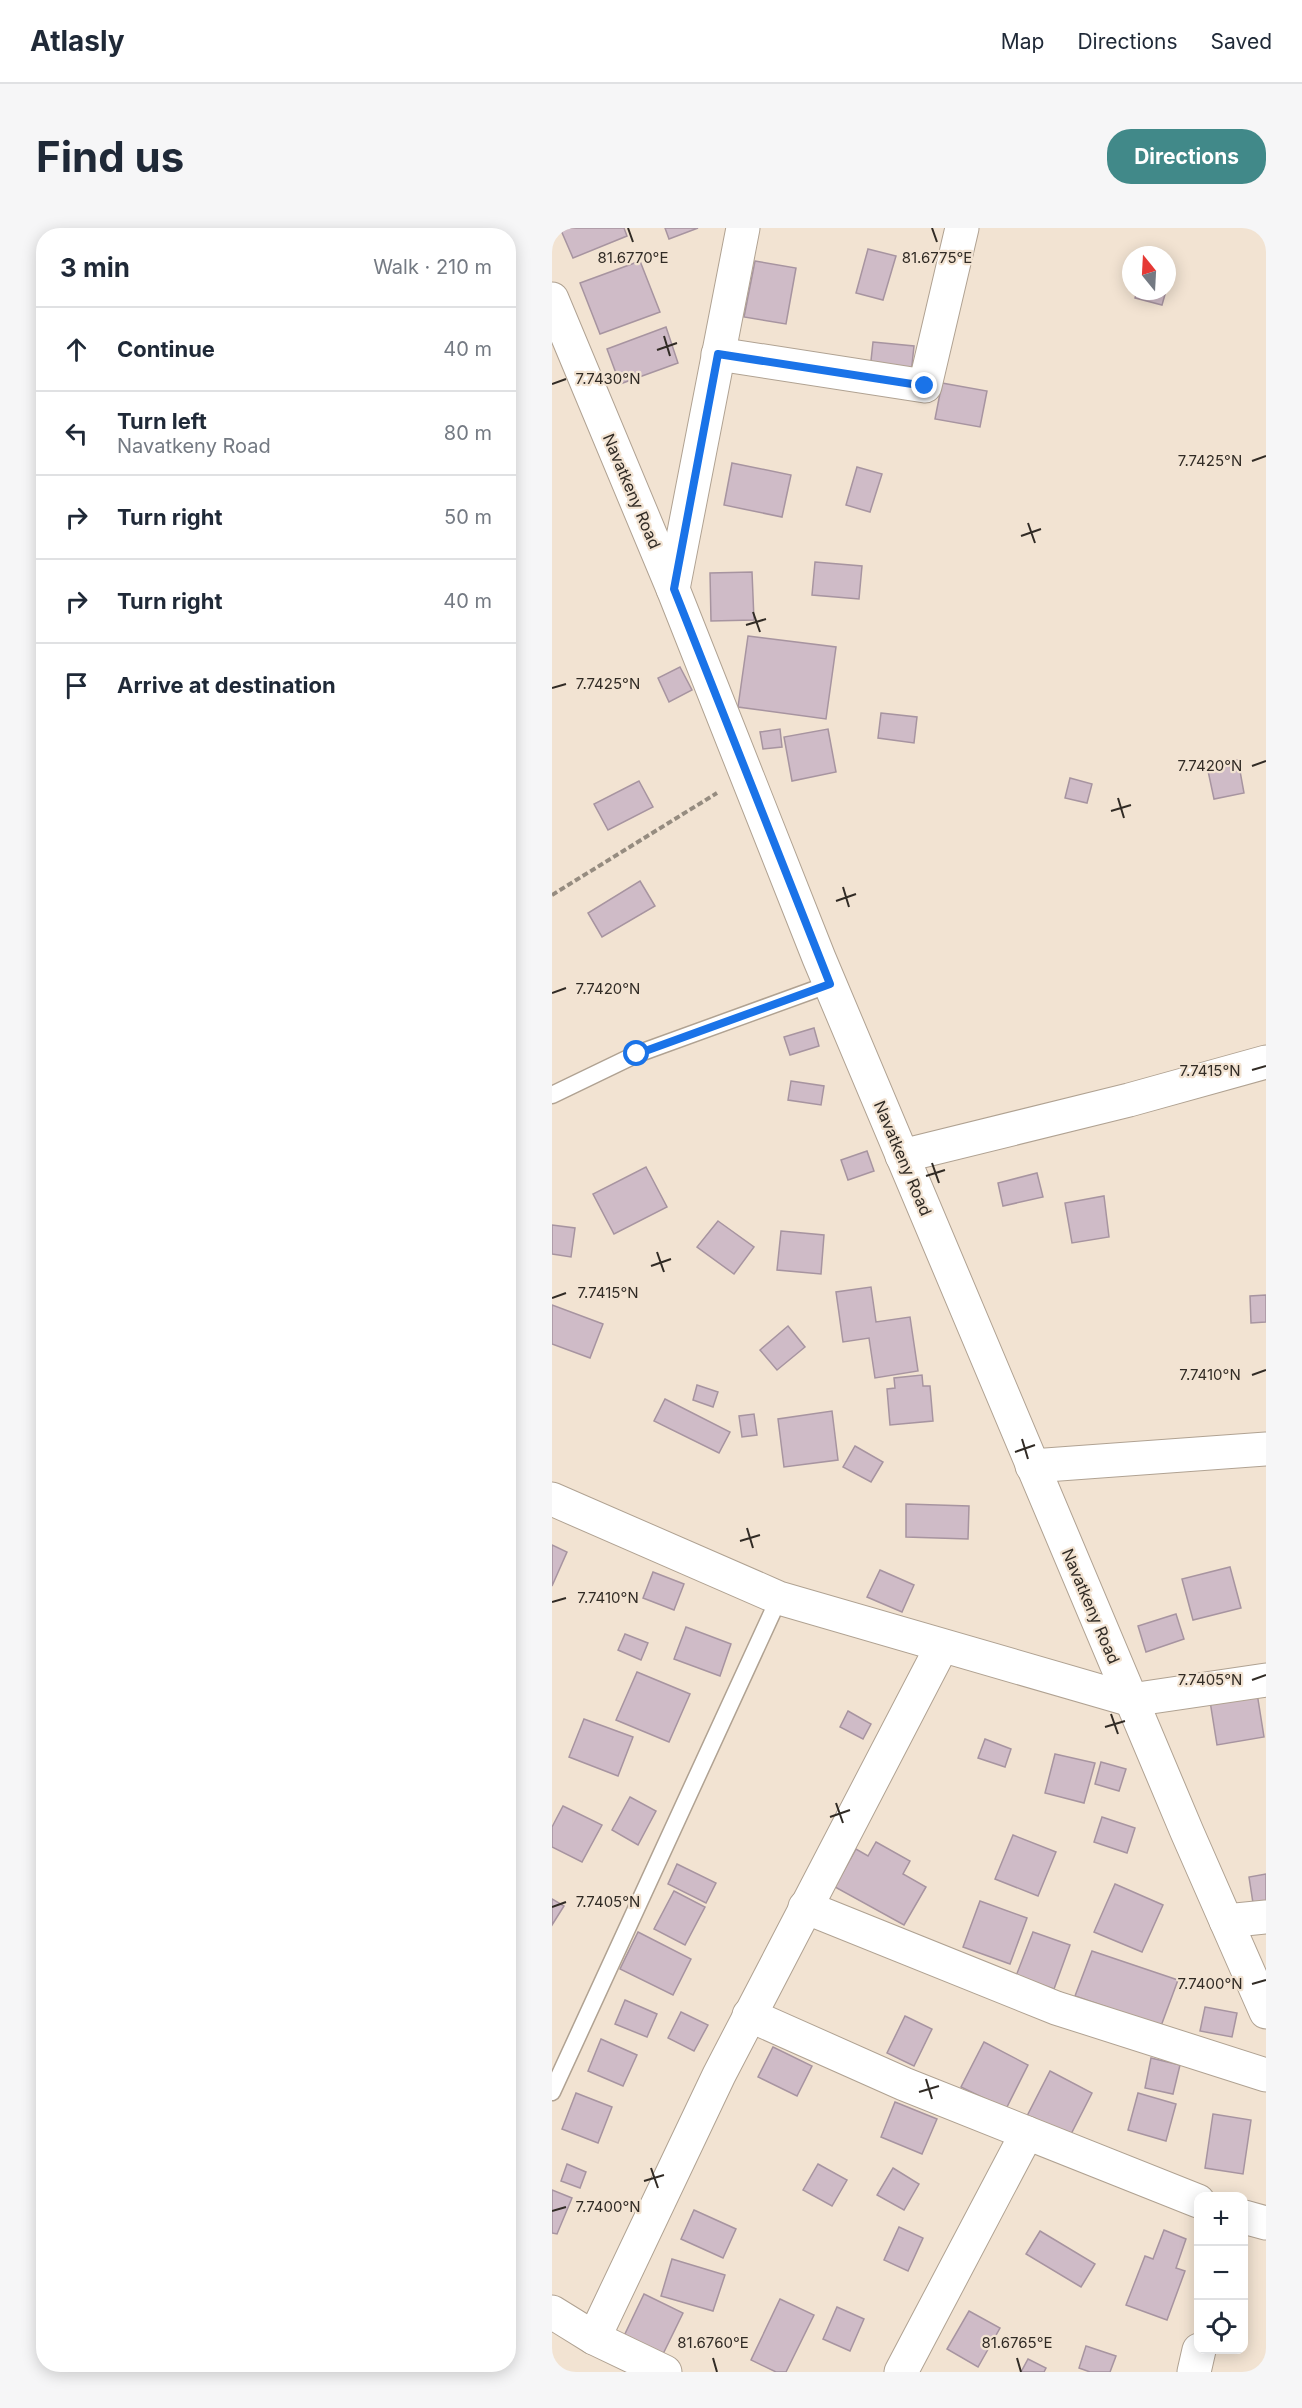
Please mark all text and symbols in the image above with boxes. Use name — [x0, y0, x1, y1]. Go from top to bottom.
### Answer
text: Atlasly — [30, 24, 125, 58]
text: Map — [1001, 29, 1044, 54]
text: Directions — [1077, 29, 1178, 54]
text: Saved — [1211, 29, 1272, 54]
button: Directions — [1107, 129, 1266, 184]
text: Find us — [36, 131, 184, 182]
north arrow — [1122, 246, 1176, 300]
text: 81.6770°E — [598, 248, 668, 267]
text: 81.6775°E — [902, 248, 972, 267]
text: 3 min — [60, 252, 130, 283]
text: Walk · 210 m — [373, 255, 492, 279]
icon: ahead — [60, 333, 93, 366]
text: Continue — [117, 336, 215, 362]
text: 40 m — [443, 337, 492, 361]
text: 7.7430°N — [576, 369, 640, 388]
route end — [911, 372, 937, 398]
text: Turn left — [117, 408, 207, 434]
icon: left — [60, 417, 93, 450]
text: 80 m — [444, 421, 492, 445]
street label: Navatkeny Road — [599, 430, 665, 552]
text: Navatkeny Road — [117, 434, 271, 458]
text: 7.7425°N — [1178, 451, 1242, 470]
icon: right — [60, 501, 93, 534]
text: Turn right — [117, 504, 223, 530]
text: 50 m — [444, 505, 492, 529]
icon: right — [60, 585, 93, 618]
text: Turn right — [117, 588, 223, 614]
text: 40 m — [443, 589, 492, 613]
icon: arrive — [60, 669, 93, 702]
text: Arrive at destination — [117, 672, 336, 698]
text: 7.7425°N — [576, 674, 640, 693]
text: 7.7420°N — [1178, 756, 1242, 775]
text: 7.7420°N — [576, 979, 640, 998]
route start — [623, 1040, 649, 1066]
text: 7.7415°N — [1179, 1061, 1241, 1080]
street label: Navatkeny Road — [870, 1097, 936, 1219]
text: 7.7415°N — [577, 1283, 639, 1302]
text: 7.7410°N — [1179, 1365, 1241, 1384]
street label: Navatkeny Road — [1058, 1545, 1124, 1667]
text: 7.7410°N — [577, 1588, 639, 1607]
text: 7.7405°N — [1178, 1670, 1242, 1689]
text: 7.7405°N — [576, 1892, 640, 1911]
text: 7.7400°N — [1177, 1974, 1243, 1993]
map controls — [1194, 2192, 1248, 2354]
button: + — [1194, 2192, 1248, 2246]
text: 7.7400°N — [575, 2197, 641, 2216]
button: − — [1194, 2246, 1248, 2300]
button: locate — [1194, 2300, 1248, 2354]
text: 81.6760°E — [677, 2333, 749, 2352]
text: 81.6765°E — [981, 2333, 1053, 2352]

